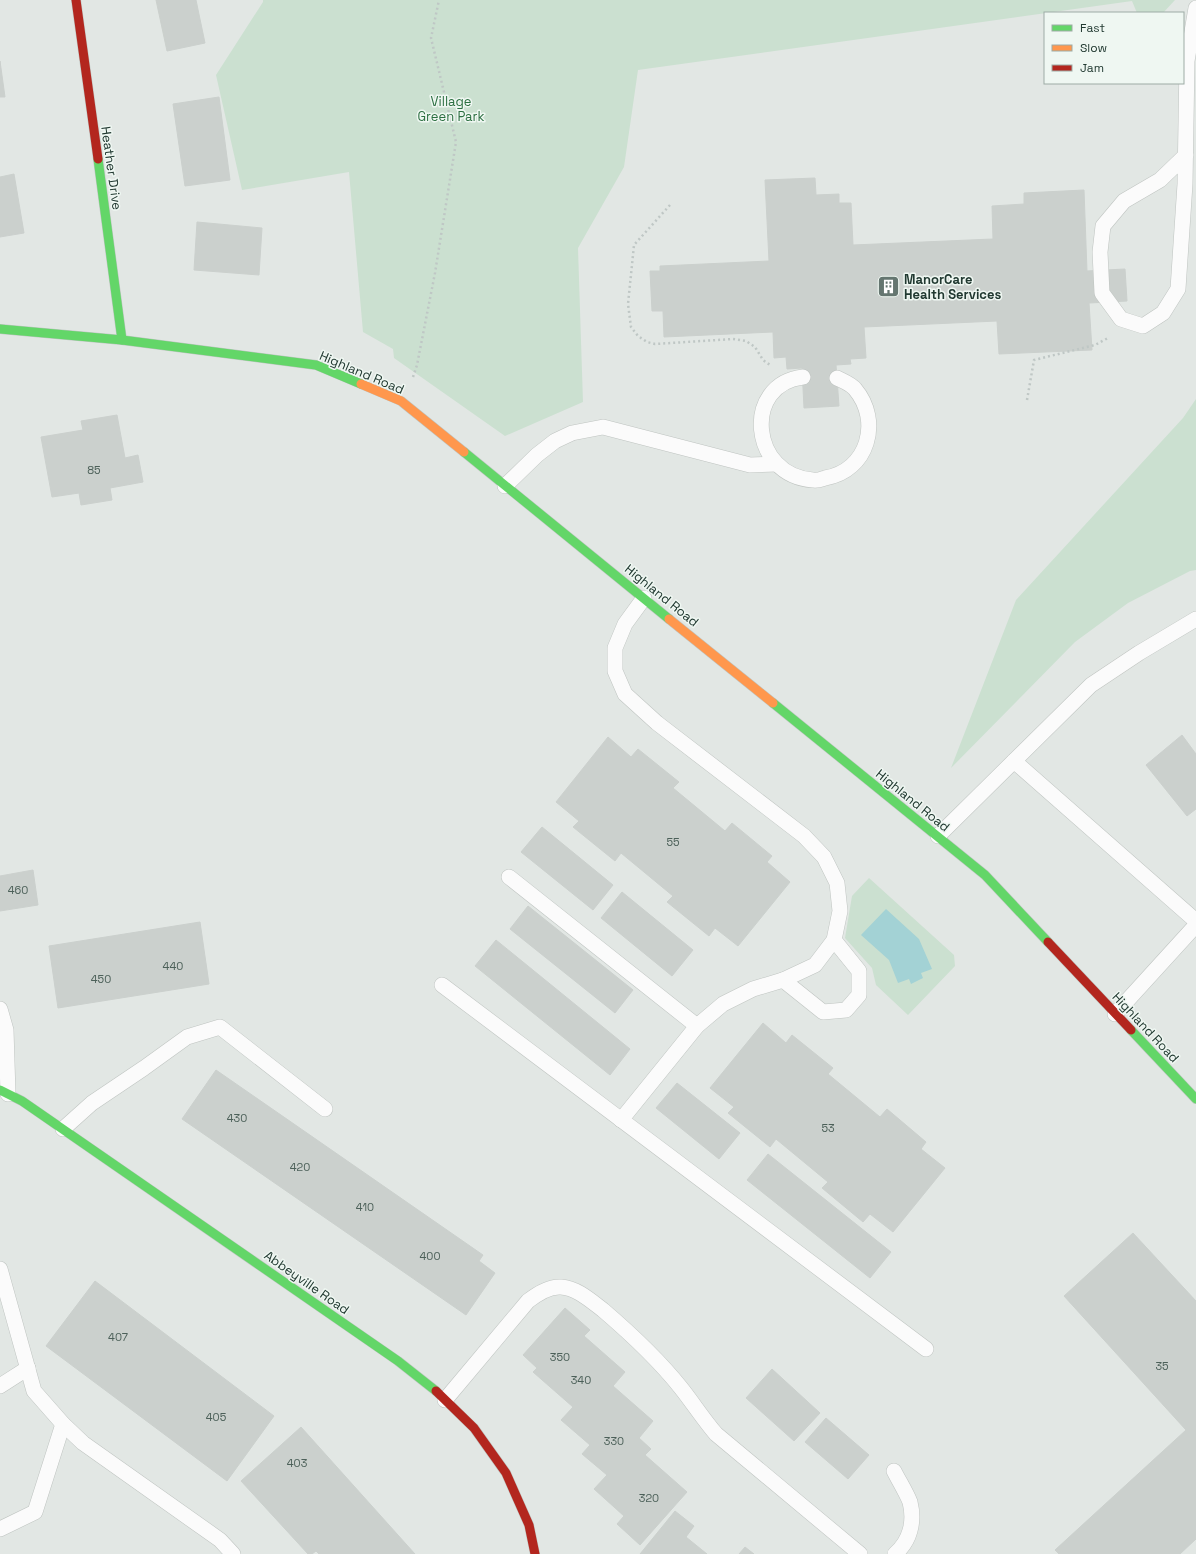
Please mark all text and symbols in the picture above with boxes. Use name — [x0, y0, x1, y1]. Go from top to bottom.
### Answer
legend — [1044, 12, 1184, 84]
text: Fast — [1080, 20, 1105, 36]
text: Slow — [1080, 40, 1107, 56]
text: Jam — [1080, 60, 1104, 76]
park label: Village Green Park — [418, 93, 484, 125]
street label: Heather Drive — [97, 125, 126, 211]
place label: ManorCare Health Services — [904, 271, 1001, 303]
building icon: ManorCare Health Services — [875, 273, 901, 299]
street label: Highland Road — [317, 347, 407, 398]
house number: 85 — [87, 463, 101, 477]
street label: Highland Road — [621, 560, 702, 630]
street label: Highland Road — [872, 765, 953, 835]
house number: 55 — [666, 835, 680, 849]
house number: 460 — [8, 883, 28, 897]
house number: 440 — [163, 959, 183, 973]
house number: 450 — [91, 972, 111, 986]
street label: Highland Road — [1109, 989, 1183, 1066]
house number: 430 — [227, 1111, 247, 1125]
house number: 53 — [821, 1121, 835, 1135]
house number: 420 — [290, 1160, 310, 1174]
house number: 410 — [356, 1200, 374, 1214]
street label: Abbeyville Road — [261, 1247, 353, 1318]
house number: 400 — [420, 1249, 440, 1263]
house number: 407 — [108, 1330, 128, 1344]
house number: 350 — [550, 1350, 570, 1364]
house number: 35 — [1155, 1359, 1169, 1373]
house number: 340 — [571, 1373, 591, 1387]
house number: 405 — [206, 1410, 227, 1424]
house number: 330 — [604, 1434, 624, 1448]
house number: 403 — [287, 1456, 308, 1470]
house number: 320 — [639, 1491, 659, 1505]

